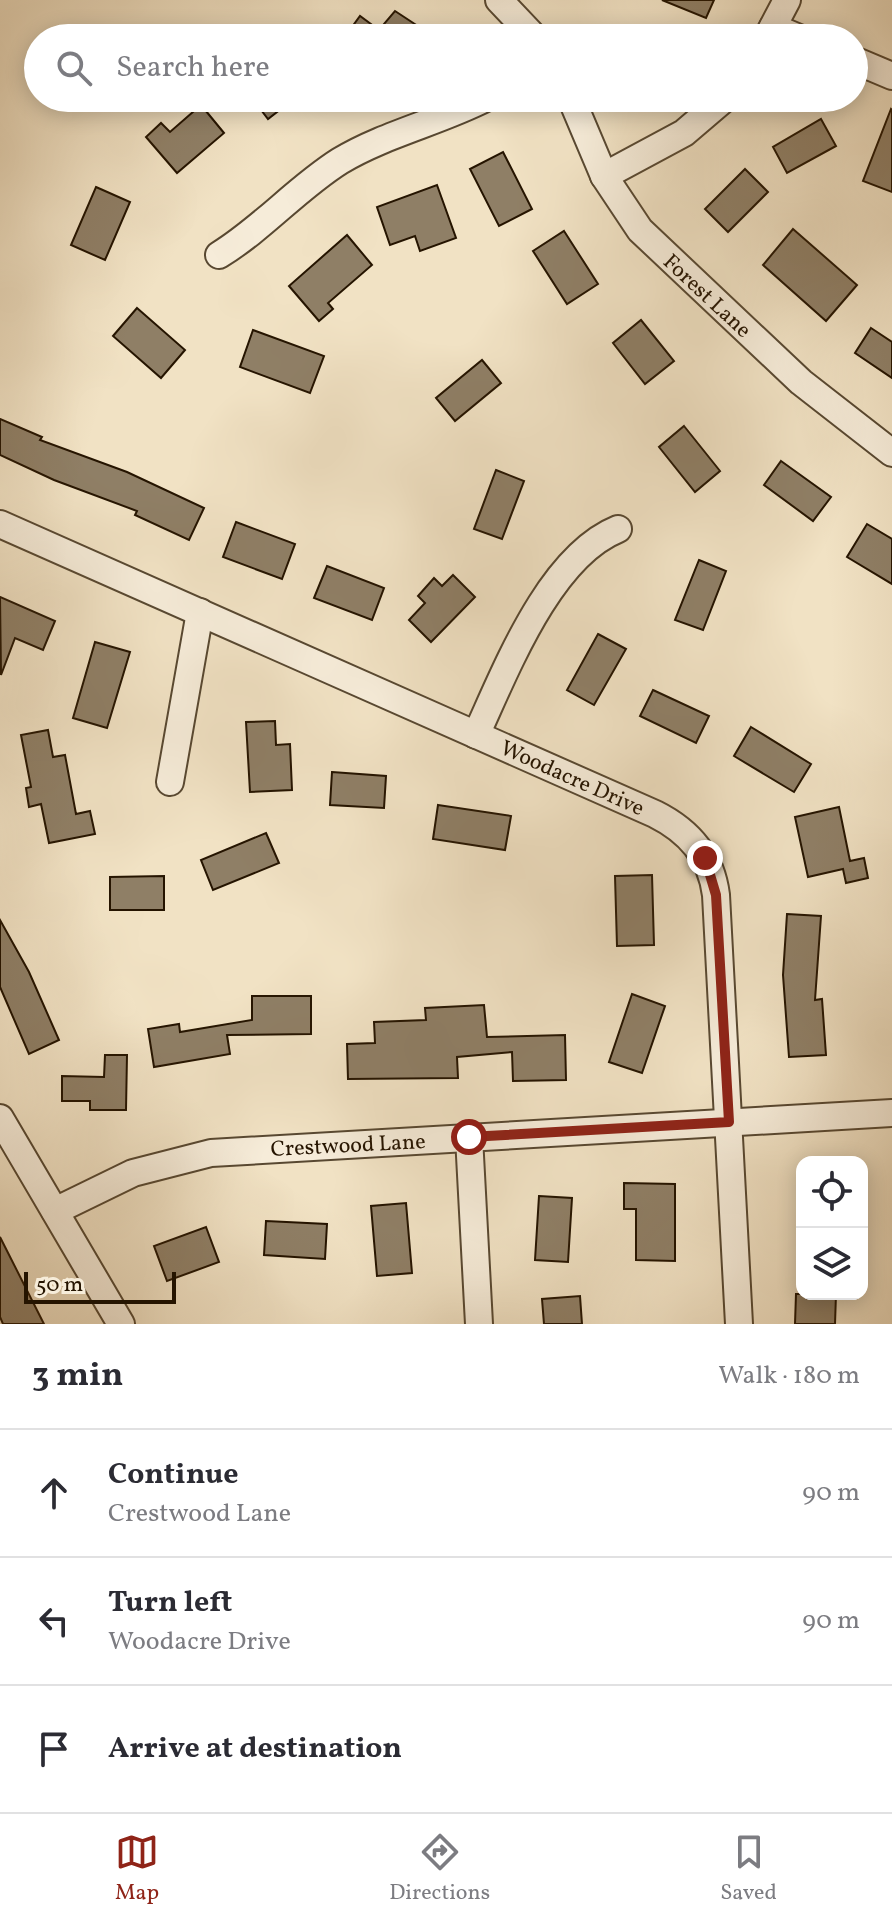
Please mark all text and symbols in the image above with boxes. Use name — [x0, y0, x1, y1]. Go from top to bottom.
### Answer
search box — [24, 24, 868, 112]
icon: search — [52, 46, 96, 90]
text: Search here — [116, 47, 270, 89]
street label: Forest Lane — [655, 248, 757, 346]
street label: Woodacre Drive — [495, 734, 649, 825]
route end — [687, 840, 723, 876]
route start — [451, 1119, 487, 1155]
street label: Crestwood Lane — [270, 1127, 426, 1166]
map controls — [796, 1156, 868, 1300]
button: locate — [796, 1156, 868, 1228]
button: layers — [796, 1228, 868, 1300]
scale bar — [24, 1268, 176, 1304]
text: 50 m — [36, 1270, 83, 1301]
text: 3 min — [32, 1353, 123, 1400]
text: Walk · 180 m — [718, 1358, 860, 1394]
text: Continue — [108, 1454, 239, 1496]
icon: ahead — [32, 1471, 76, 1515]
text: 90 m — [802, 1475, 860, 1511]
text: Crestwood Lane — [108, 1496, 291, 1532]
text: Turn left — [108, 1582, 232, 1624]
icon: left — [32, 1599, 76, 1643]
text: 90 m — [802, 1603, 860, 1639]
text: Woodacre Drive — [108, 1624, 291, 1660]
icon: arrive — [32, 1727, 76, 1771]
text: Arrive at destination — [108, 1728, 402, 1770]
tab: Map — [115, 1830, 159, 1909]
tab: Directions — [389, 1830, 490, 1909]
tab: Saved — [720, 1830, 777, 1909]

